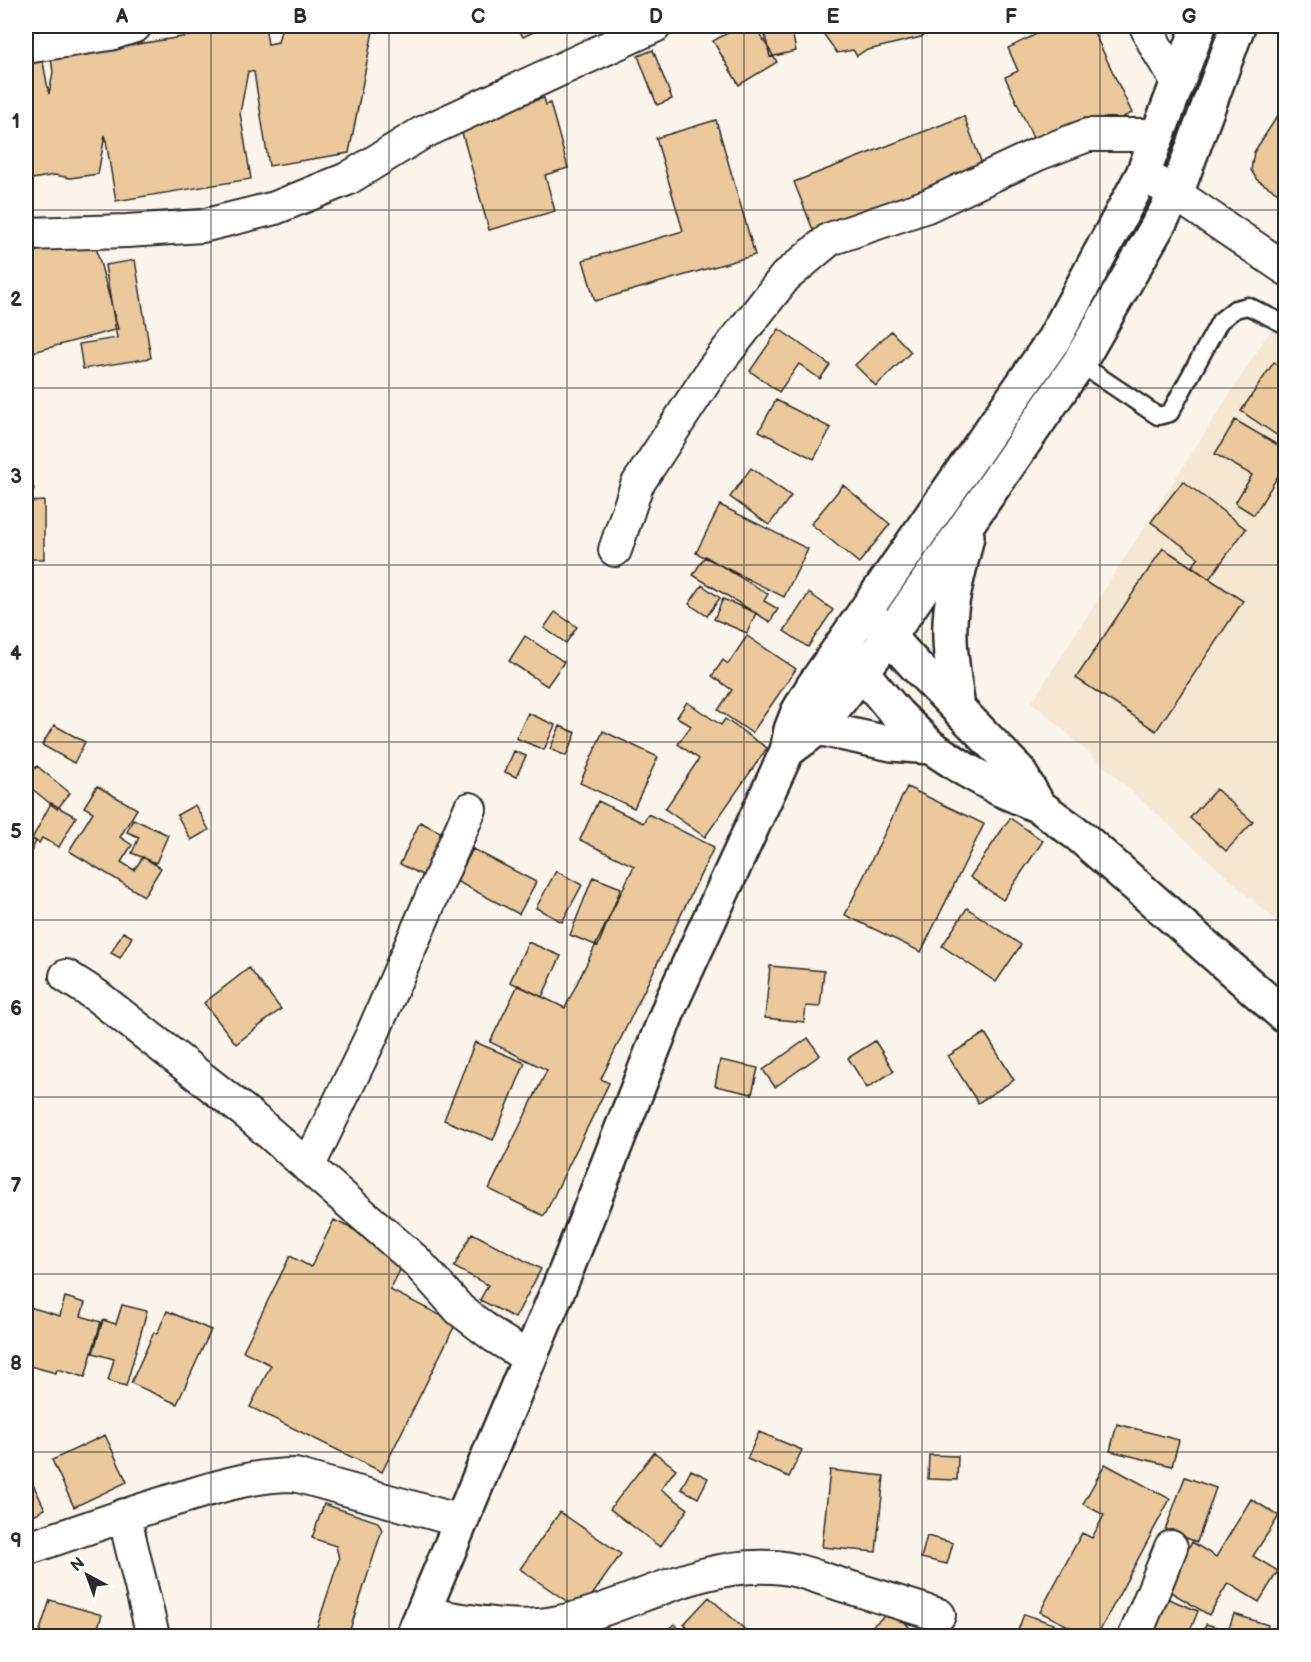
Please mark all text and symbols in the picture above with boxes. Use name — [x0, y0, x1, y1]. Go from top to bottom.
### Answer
text: A — [115, 5, 129, 29]
text: B — [293, 5, 307, 29]
text: C — [471, 5, 485, 29]
text: D — [649, 5, 663, 29]
text: E — [827, 5, 840, 29]
text: F — [1005, 5, 1017, 29]
text: G — [1182, 5, 1197, 29]
text: 1 — [12, 110, 20, 134]
text: 2 — [10, 288, 22, 312]
text: 3 — [10, 465, 22, 489]
text: 4 — [10, 642, 22, 666]
text: 5 — [10, 820, 22, 844]
text: 6 — [10, 997, 22, 1021]
text: 7 — [10, 1174, 22, 1198]
text: 8 — [10, 1352, 22, 1376]
text: 9 — [10, 1529, 22, 1553]
north arrow — [57, 1545, 117, 1605]
text: N — [67, 1554, 89, 1576]

